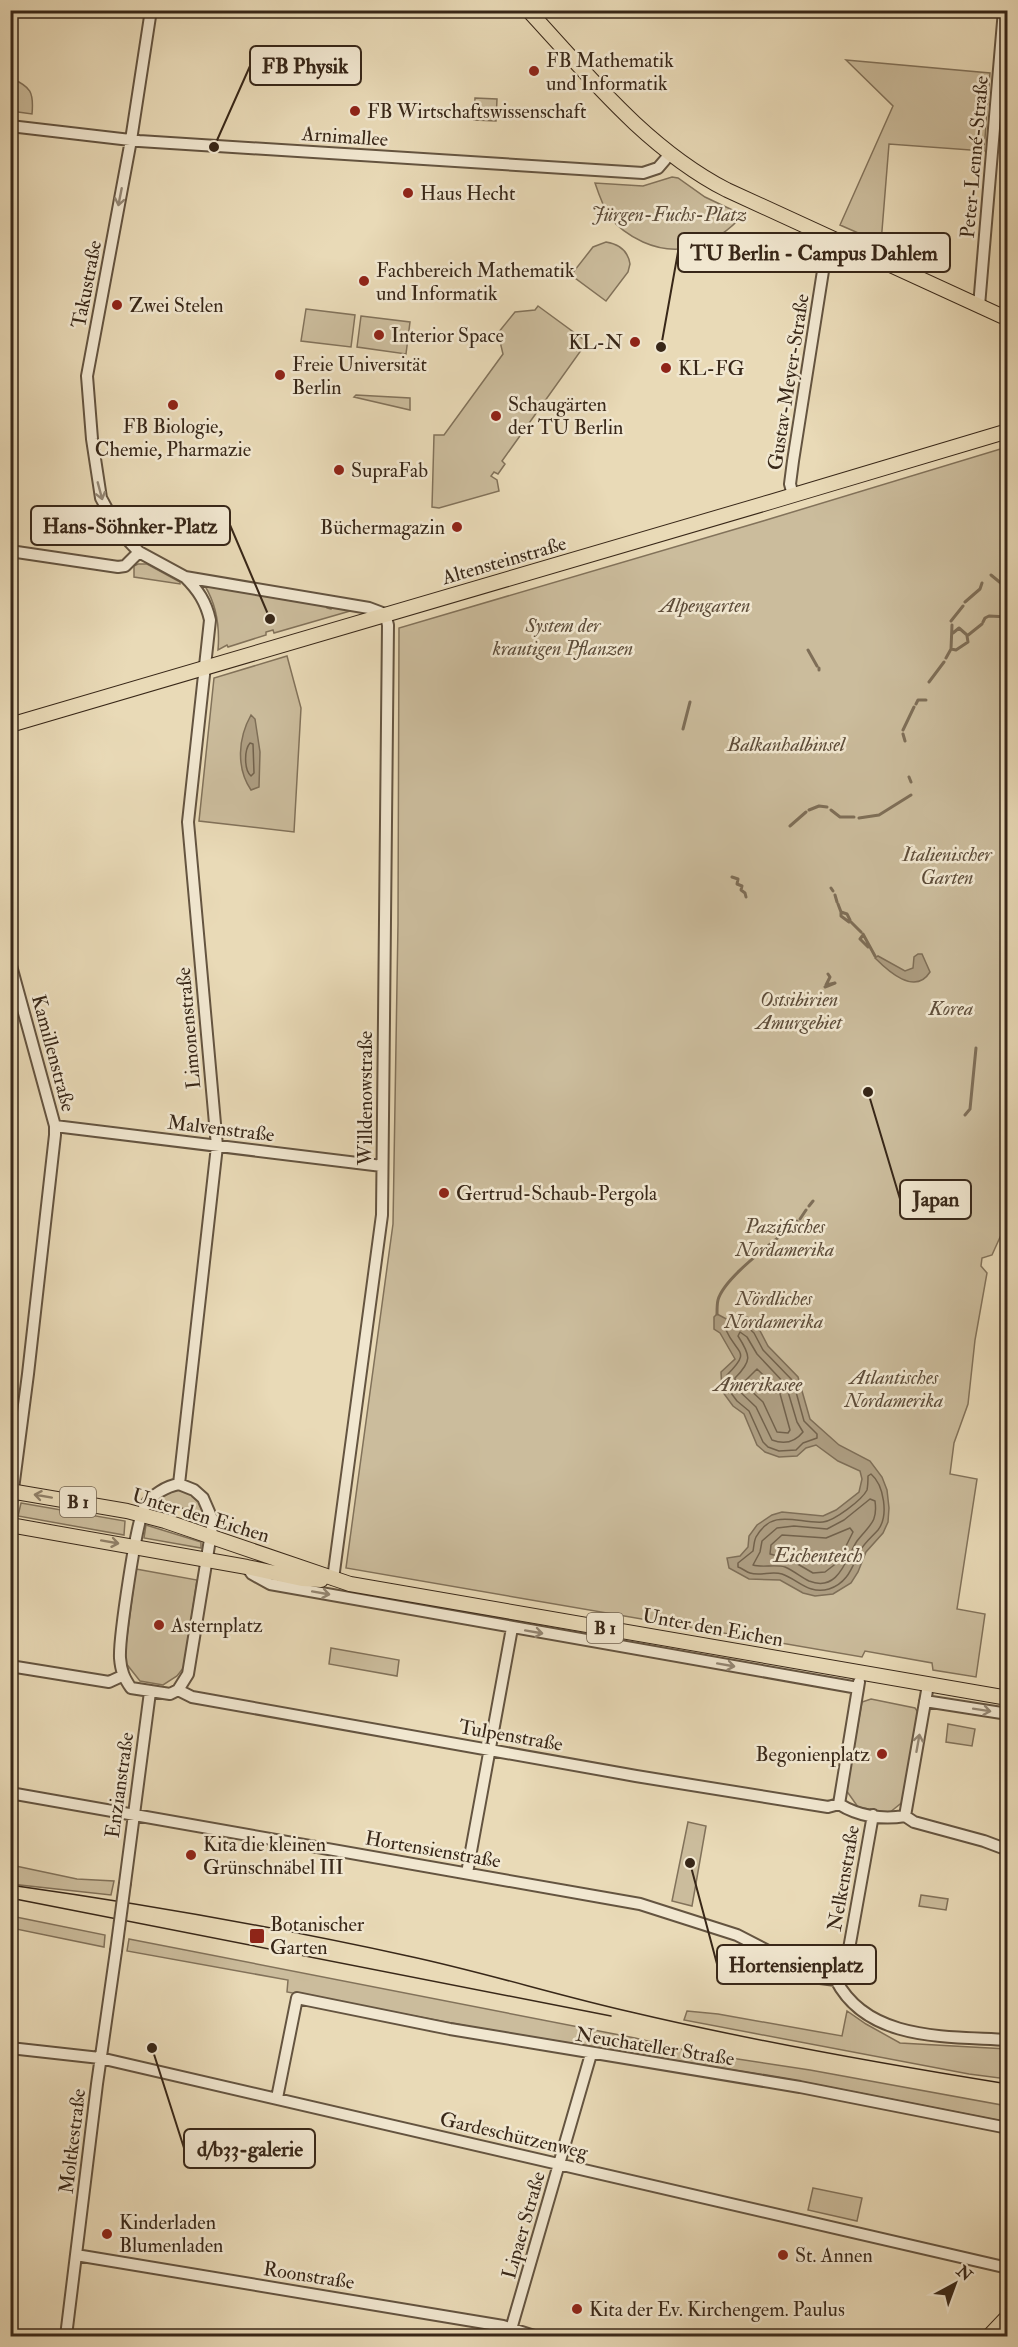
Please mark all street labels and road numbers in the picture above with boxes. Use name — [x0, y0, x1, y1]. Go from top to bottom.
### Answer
street label: Peter-Lenné-Straße — [955, 75, 994, 239]
street label: Arnimallee — [300, 121, 389, 152]
street label: Takustraße — [66, 238, 107, 330]
street label: Gustav-Meyer-Straße — [762, 292, 815, 472]
street label: Altensteinstraße — [438, 531, 569, 590]
street label: Limonenstraße — [171, 966, 206, 1090]
street label: Kamillenstraße — [26, 992, 81, 1114]
street label: Willdenowstraße — [353, 1031, 378, 1166]
street label: Malvenstraße — [166, 1110, 276, 1147]
street label: Unter den Eichen — [129, 1483, 273, 1548]
road number: B 1 — [60, 1487, 96, 1517]
street label: Unter den Eichen — [641, 1603, 785, 1652]
road number: B 1 — [587, 1613, 623, 1643]
street label: Tulpenstraße — [457, 1714, 565, 1758]
street label: Enzianstraße — [100, 1731, 139, 1840]
street label: Nelkenstraße — [822, 1823, 865, 1933]
street label: Hortensienstraße — [363, 1825, 503, 1874]
street label: Neuchateller Straße — [574, 2022, 736, 2071]
street label: Moltkestraße — [54, 2087, 91, 2195]
street label: Gardeschützenweg — [437, 2106, 591, 2165]
street label: Lipaer Straße — [496, 2169, 552, 2282]
street label: Roonstraße — [262, 2256, 356, 2295]

